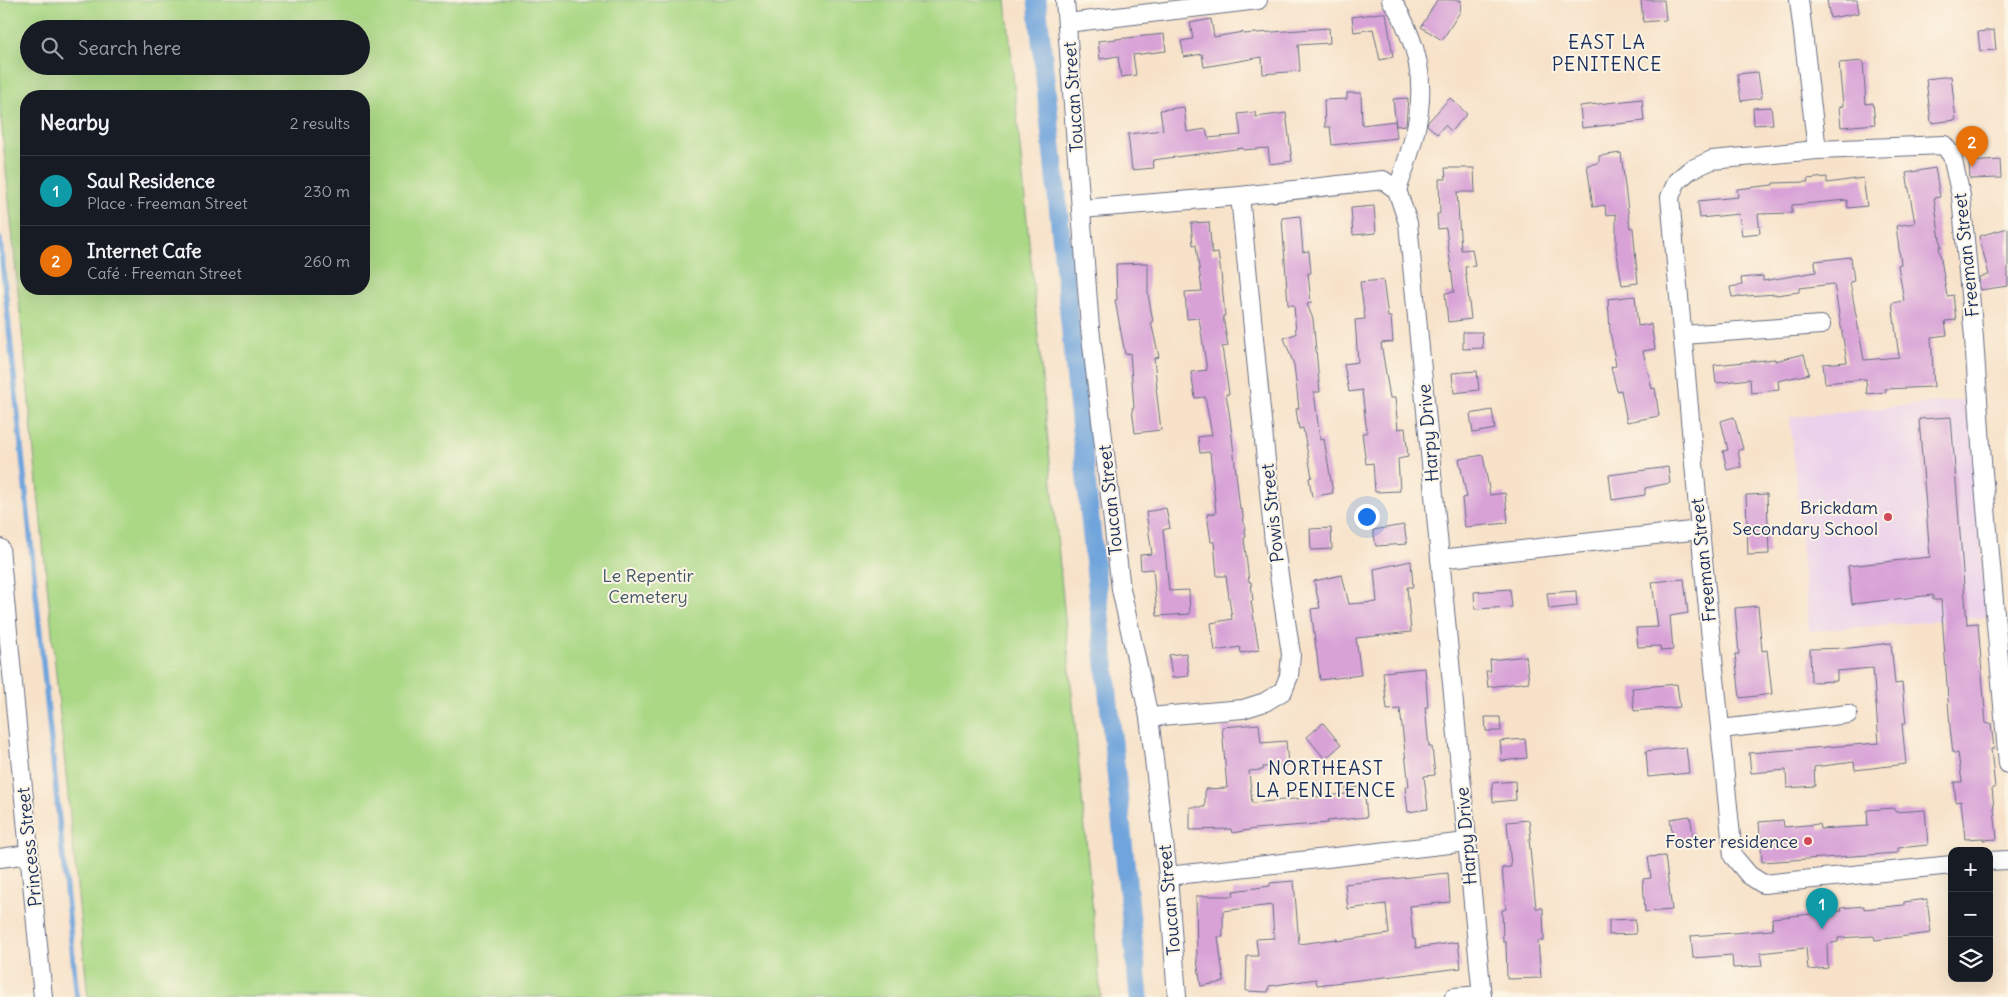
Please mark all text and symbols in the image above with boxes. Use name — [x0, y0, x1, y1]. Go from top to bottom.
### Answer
search box — [20, 20, 370, 75]
district label: EAST LA PENITENCE — [1552, 30, 1662, 76]
icon: search — [38, 34, 66, 62]
text: Search here — [78, 36, 181, 60]
street label: Toucan Street — [1058, 41, 1088, 153]
text: Nearby — [40, 109, 110, 136]
text: 2 results — [290, 113, 350, 133]
pin: 2 — [1956, 126, 1988, 167]
text: Saul Residence — [87, 169, 215, 193]
text: 1 — [53, 181, 59, 201]
text: 230 m — [304, 181, 350, 201]
street label: Freeman Street — [1948, 192, 1984, 318]
text: Place · Freeman Street — [87, 193, 248, 213]
text: Internet Cafe — [87, 239, 202, 263]
text: 2 — [52, 251, 60, 271]
text: 260 m — [304, 251, 350, 271]
text: Café · Freeman Street — [87, 263, 242, 283]
street label: Harpy Drive — [1412, 383, 1444, 483]
street label: Toucan Street — [1093, 444, 1127, 556]
street label: Powis Street — [1255, 462, 1289, 564]
place label: Brickdam Secondary School — [1732, 496, 1878, 540]
street label: Freeman Street — [1685, 497, 1721, 623]
your location — [1354, 504, 1380, 530]
marker: Brickdam Secondary School — [1882, 511, 1894, 523]
park label: Le Repentir Cemetery — [602, 564, 694, 608]
district label: NORTHEAST LA PENITENCE — [1256, 756, 1396, 802]
street label: Princess Street — [11, 786, 47, 908]
street label: Harpy Drive — [1450, 786, 1482, 886]
place label: Foster residence — [1665, 830, 1798, 853]
marker: Foster residence — [1802, 835, 1814, 847]
street label: Toucan Street — [1153, 844, 1185, 956]
map controls — [1948, 847, 1993, 982]
button: + — [1948, 847, 1993, 892]
pin: 1 — [1806, 888, 1838, 929]
button: − — [1948, 892, 1993, 937]
button: layers — [1948, 937, 1993, 982]

